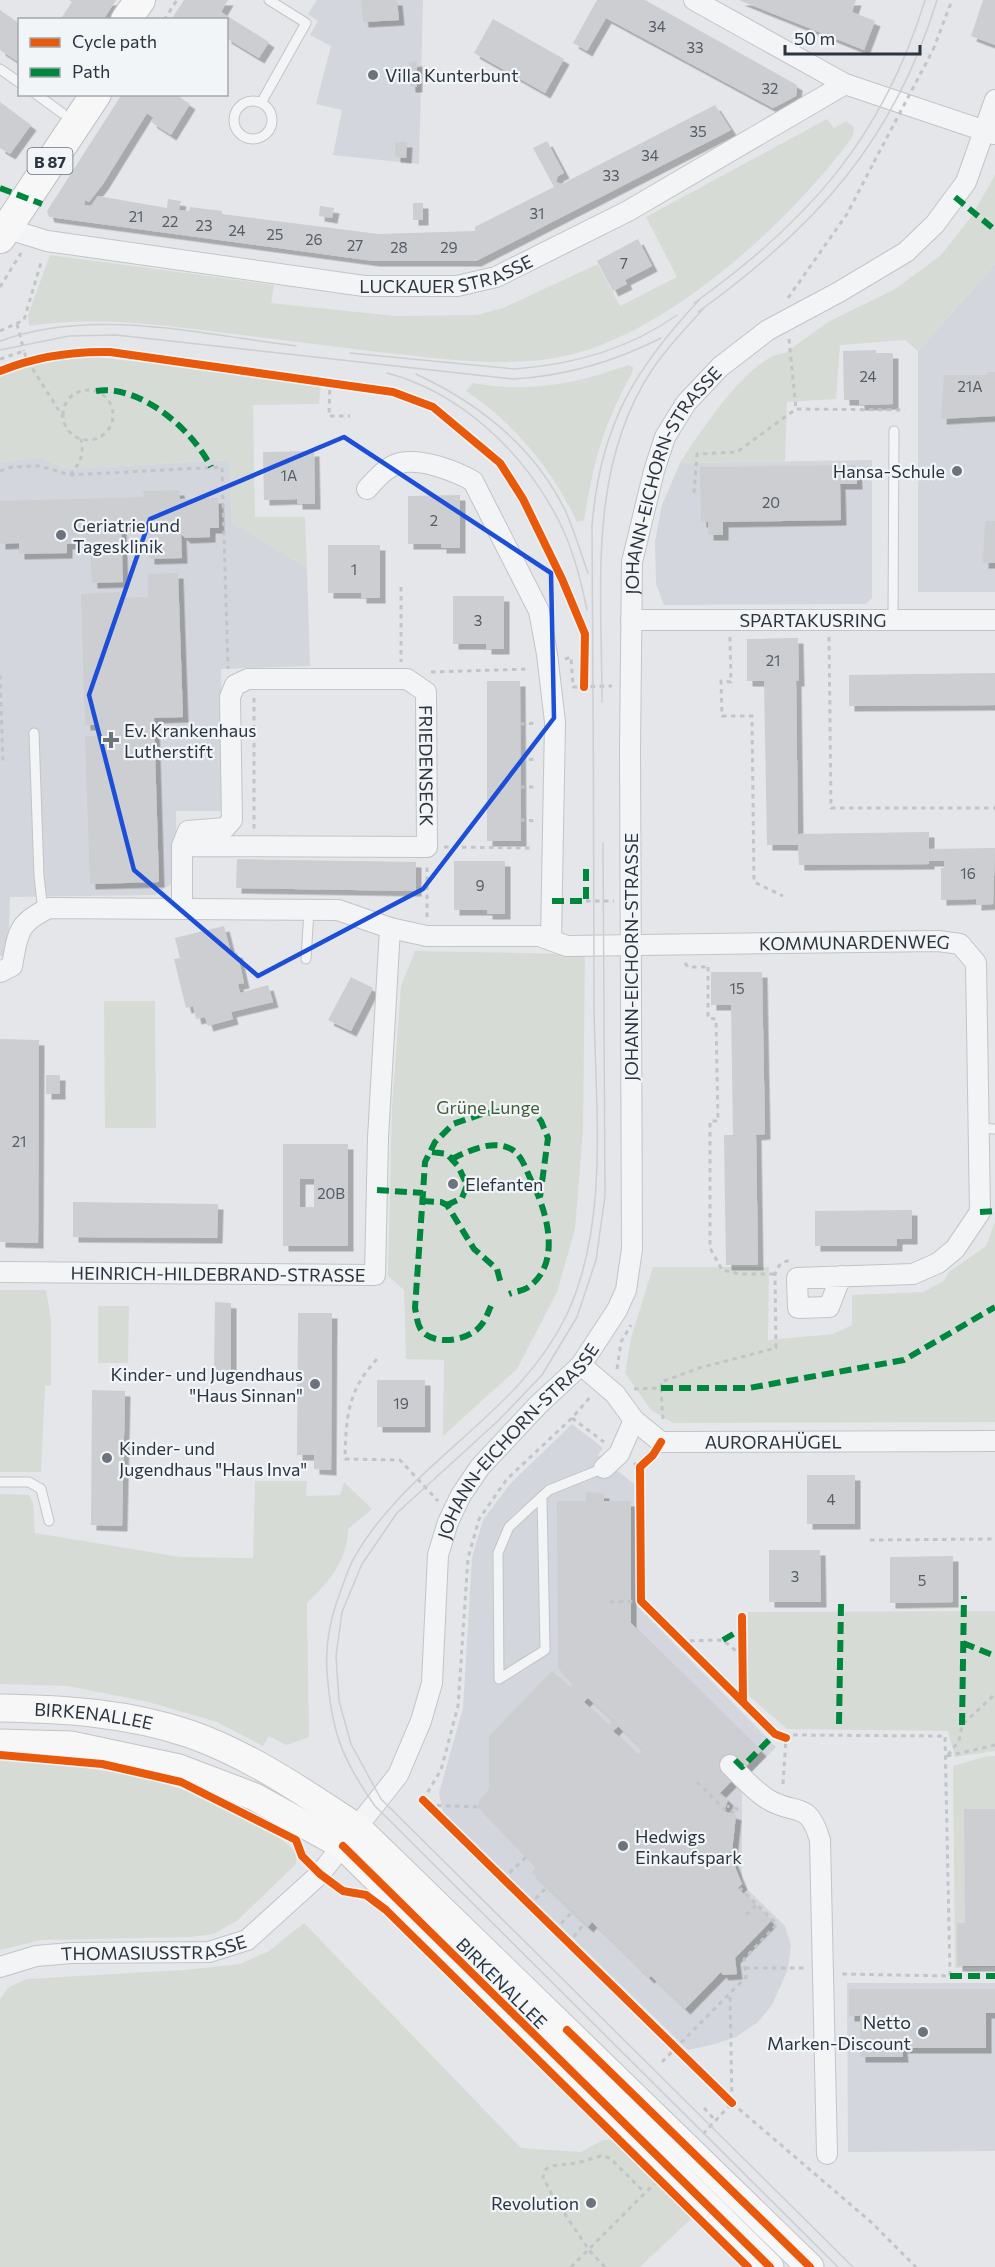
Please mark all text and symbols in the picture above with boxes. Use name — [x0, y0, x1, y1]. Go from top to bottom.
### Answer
house number: 34 — [648, 17, 666, 35]
legend — [18, 18, 228, 96]
scale bar — [785, 18, 920, 56]
text: 50 m — [794, 27, 835, 49]
text: Cycle path — [72, 30, 157, 52]
house number: 33 — [686, 38, 704, 56]
text: Path — [72, 60, 110, 82]
place label: Villa Kunterbunt — [385, 64, 519, 86]
marker: Villa Kunterbunt — [366, 68, 380, 82]
house number: 32 — [762, 79, 778, 97]
house number: 35 — [689, 122, 707, 140]
house number: 34 — [641, 146, 659, 164]
road number: B 87 — [28, 148, 72, 174]
house number: 33 — [602, 166, 620, 184]
house number: 31 — [530, 204, 544, 222]
house number: 21 — [129, 207, 143, 225]
house number: 22 — [162, 212, 178, 230]
house number: 23 — [196, 216, 212, 234]
house number: 24 — [228, 221, 246, 239]
house number: 25 — [267, 225, 283, 243]
house number: 26 — [305, 230, 323, 248]
house number: 27 — [347, 236, 363, 254]
house number: 28 — [390, 238, 408, 256]
house number: 29 — [440, 238, 458, 256]
street label: LUCKAUER STRASSE — [359, 250, 536, 297]
house number: 7 — [620, 254, 628, 272]
street label: JOHANN-EICHORN-STRASSE — [621, 362, 726, 595]
house number: 24 — [859, 367, 877, 385]
house number: 21A — [957, 377, 983, 395]
place label: Hansa-Schule — [833, 460, 945, 482]
marker: Hansa-Schule — [950, 464, 964, 478]
house number: 1A — [281, 466, 297, 484]
house number: 20 — [762, 493, 780, 511]
house number: 2 — [430, 511, 438, 529]
place label: Geriatrie und Tagesklinik — [73, 514, 180, 557]
marker: Geriatrie und Tagesklinik — [54, 528, 68, 542]
house number: 1 — [351, 560, 357, 578]
street label: SPARTAKUSRING — [739, 609, 887, 631]
house number: 3 — [474, 611, 482, 629]
house number: 21 — [766, 651, 780, 669]
street label: FRIEDENSECK — [415, 705, 438, 826]
place label: Ev. Krankenhaus Lutherstift — [124, 719, 256, 762]
marker: Ev. Krankenhaus Lutherstift — [102, 731, 120, 749]
street label: JOHANN-EICHORN-STRASSE — [620, 833, 642, 1081]
house number: 16 — [960, 864, 976, 882]
house number: 9 — [475, 876, 485, 894]
street label: KOMMUNARDENWEG — [759, 930, 951, 954]
house number: 15 — [729, 979, 745, 997]
park label: Grüne Lunge — [436, 1096, 540, 1118]
house number: 21 — [12, 1132, 26, 1150]
place label: Elefanten — [465, 1173, 543, 1195]
marker: Elefanten — [446, 1177, 460, 1191]
house number: 20B — [317, 1184, 345, 1202]
street label: HEINRICH-HILDEBRAND-STRASSE — [70, 1262, 366, 1286]
street label: JOHANN-EICHORN-STRASSE — [433, 1339, 603, 1542]
place label: Kinder- und Jugendhaus "Haus Sinnan" — [111, 1363, 303, 1406]
marker: Kinder- und Jugendhaus "Haus Sinnan" — [308, 1377, 322, 1391]
house number: 19 — [393, 1394, 409, 1412]
street label: AURORAHÜGEL — [705, 1430, 842, 1453]
place label: Kinder- und Jugendhaus "Haus Inva" — [119, 1437, 307, 1480]
marker: Kinder- und Jugendhaus "Haus Inva" — [100, 1451, 114, 1465]
house number: 4 — [827, 1490, 836, 1508]
house number: 3 — [791, 1567, 799, 1585]
house number: 5 — [918, 1571, 926, 1589]
street label: BIRKENALLEE — [34, 1698, 155, 1734]
place label: Hedwigs Einkaufspark — [635, 1825, 742, 1868]
marker: Hedwigs Einkaufspark — [616, 1839, 630, 1853]
street label: THOMASIUSSTRASSE — [60, 1930, 249, 1965]
street label: BIRKENALLEE — [452, 1933, 552, 2033]
place label: Netto Marken-Discount — [767, 2011, 911, 2054]
marker: Netto Marken-Discount — [916, 2025, 930, 2039]
place label: Revolution — [491, 2192, 579, 2214]
marker: Revolution — [584, 2196, 598, 2210]

